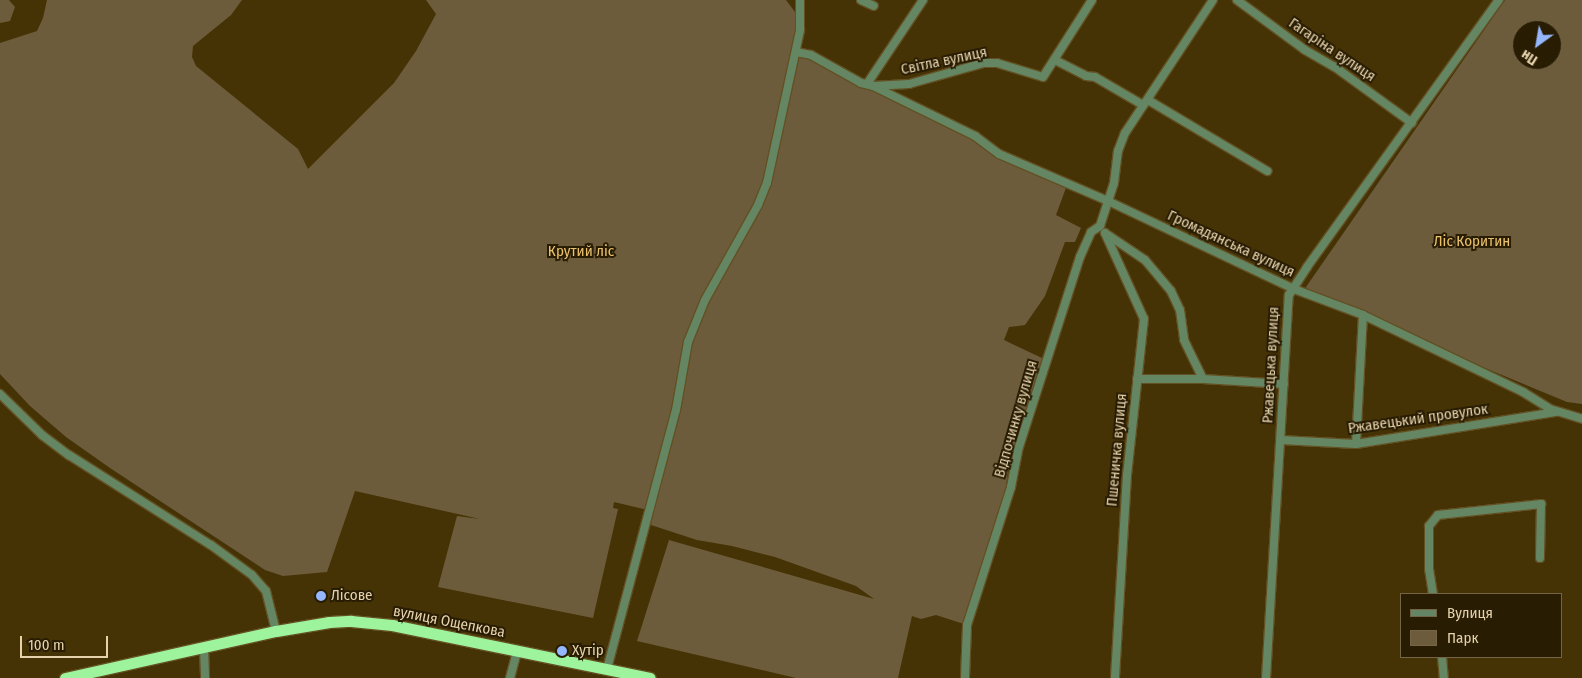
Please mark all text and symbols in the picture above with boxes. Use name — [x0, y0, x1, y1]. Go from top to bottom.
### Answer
street label: Гагаріна вулиця — [1285, 14, 1379, 86]
north arrow — [1512, 20, 1562, 70]
street label: Світла вулиця — [899, 43, 989, 79]
text: Пн — [1518, 46, 1541, 69]
street label: Громадянська вулиця — [1165, 207, 1297, 281]
park label: Ліс Коритин — [1434, 233, 1510, 251]
park label: Крутий ліс — [548, 243, 614, 261]
street label: Ржавецька вулиця — [1259, 306, 1283, 424]
street label: Відпочинку вулиця — [991, 358, 1041, 480]
street label: Пшеничка вулиця — [1103, 393, 1131, 507]
street label: Ржавецький провулок — [1347, 400, 1489, 438]
place label: Лісове — [331, 587, 373, 605]
marker: Лісове — [315, 590, 327, 602]
legend — [1400, 593, 1562, 658]
street label: вулиця Ощепкова — [392, 602, 506, 642]
text: Вулиця — [1447, 604, 1493, 622]
scale bar — [22, 626, 110, 658]
text: Парк — [1447, 629, 1478, 647]
text: 100 m — [28, 636, 65, 654]
place label: Хутір — [572, 642, 604, 660]
marker: Хутір — [556, 645, 568, 657]

